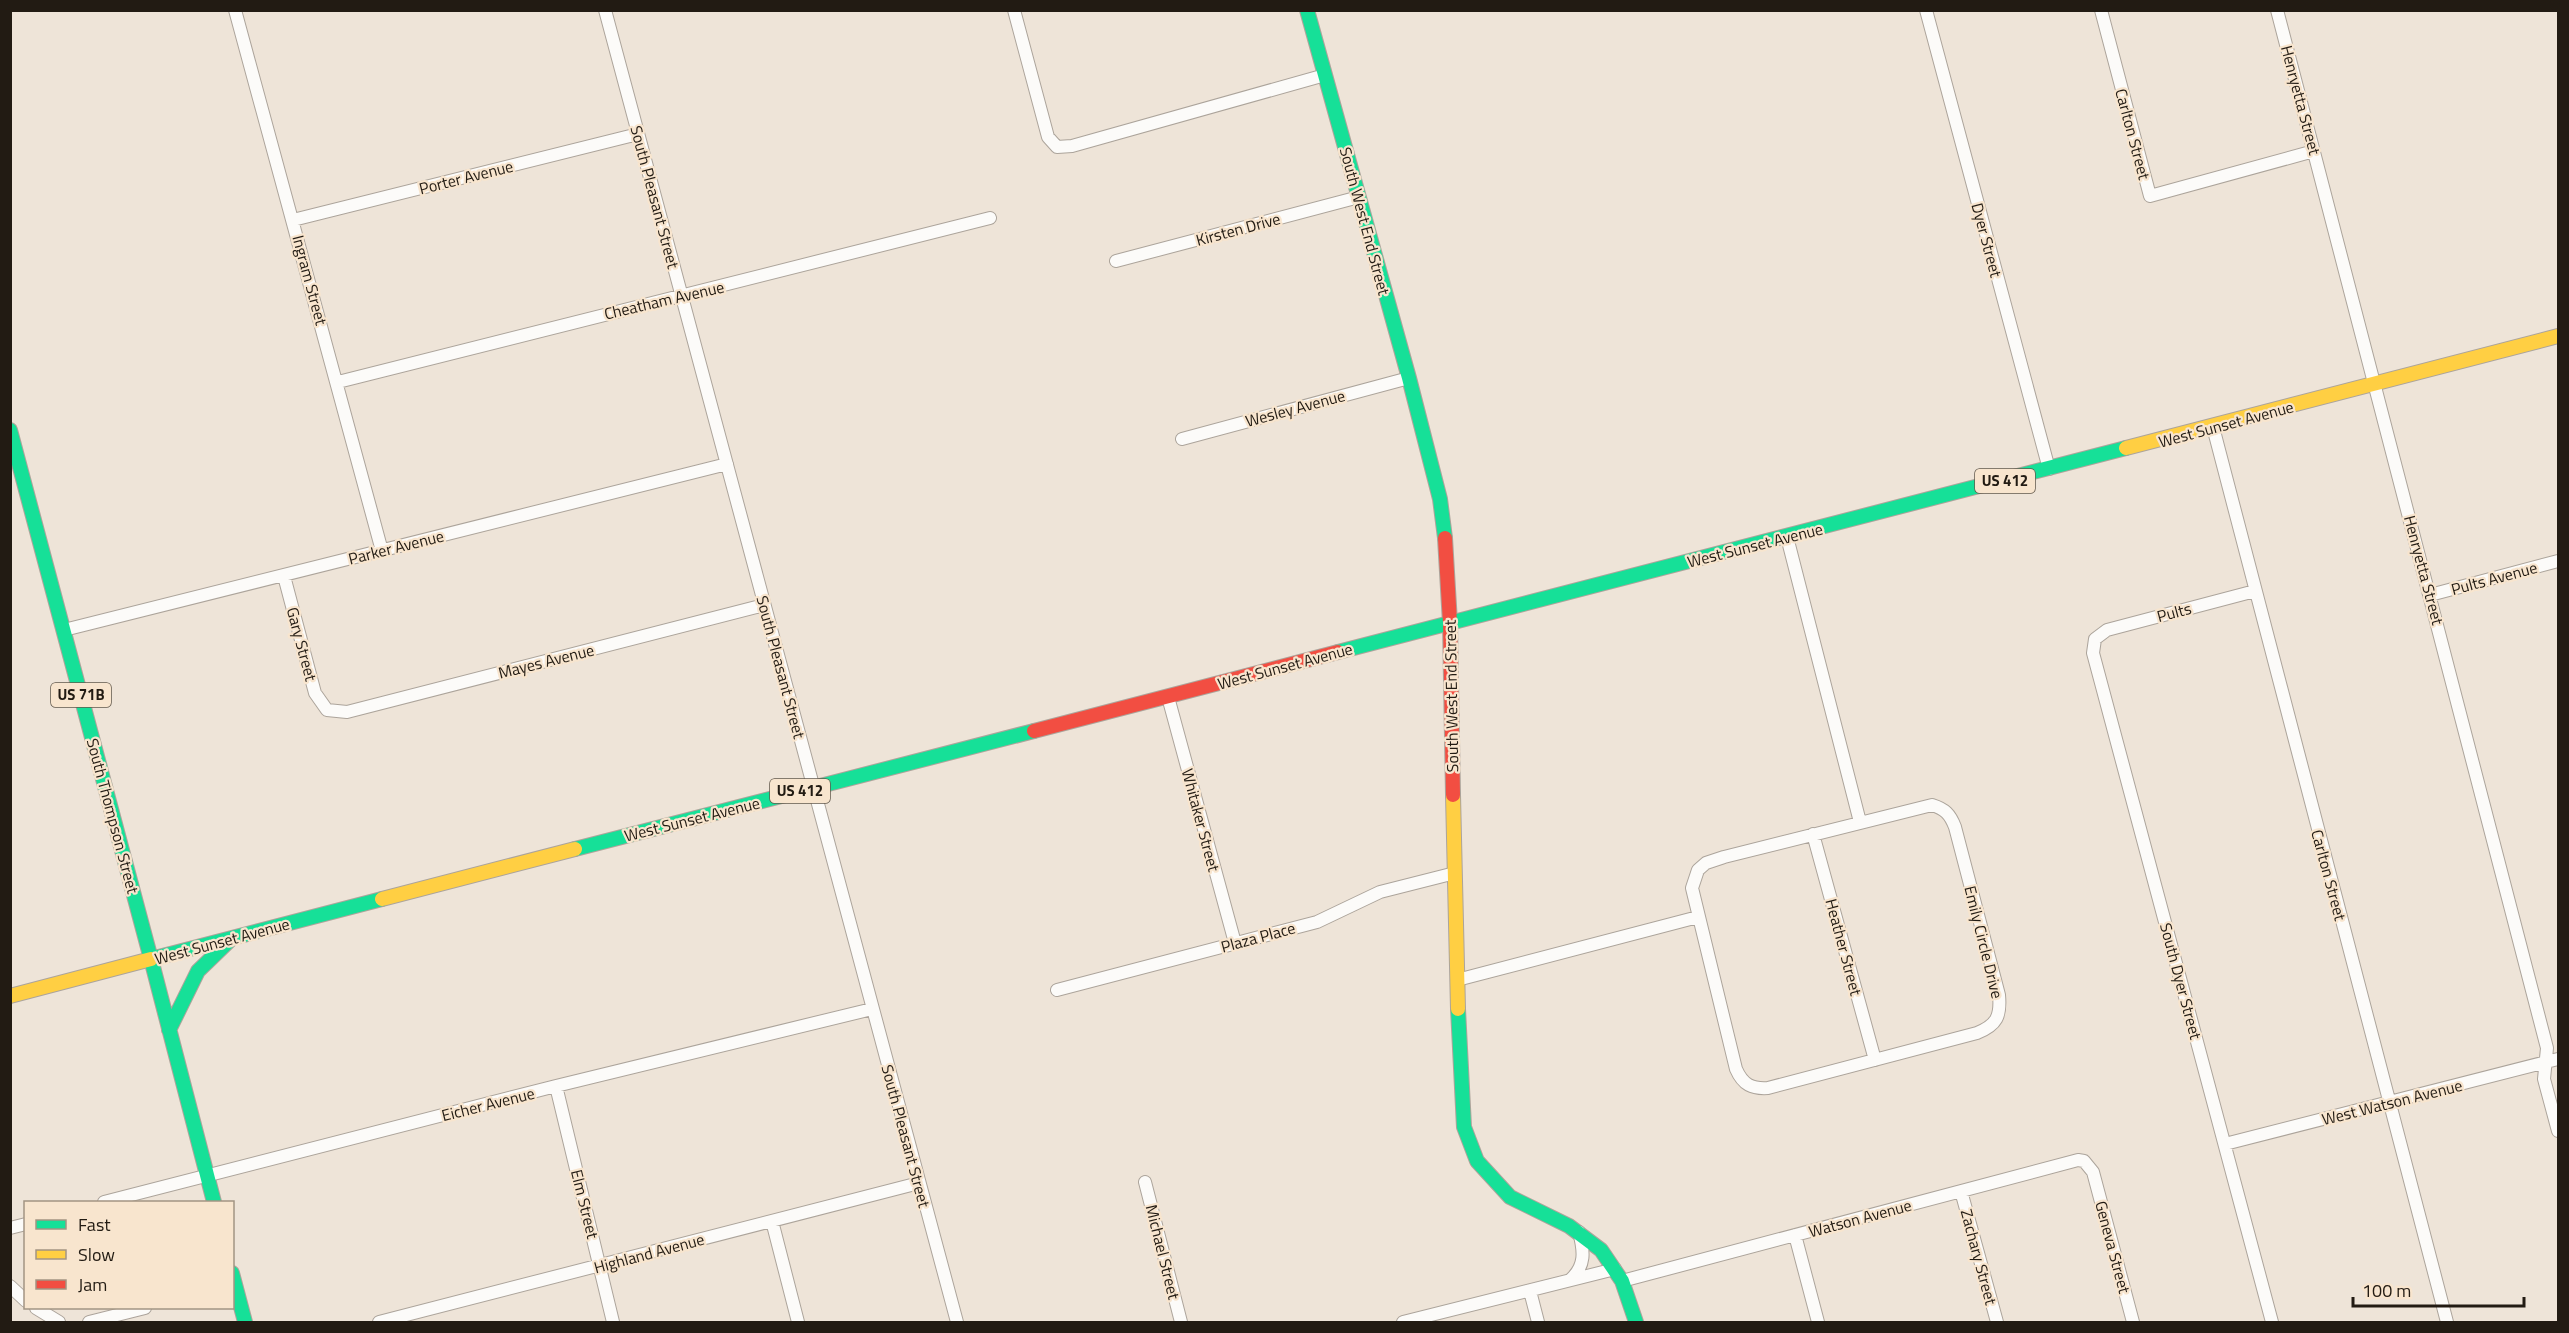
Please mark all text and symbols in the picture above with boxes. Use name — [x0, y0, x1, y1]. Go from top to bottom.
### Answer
street label: Henryetta Street — [2275, 43, 2327, 158]
street label: Carlton Street — [2109, 86, 2157, 183]
street label: South Pleasant Street — [624, 123, 686, 271]
street label: South West End Street — [1334, 144, 1396, 298]
street label: Porter Avenue — [416, 154, 516, 200]
street label: Dyer Street — [1966, 200, 2009, 280]
street label: Kirsten Drive — [1193, 206, 1283, 252]
street label: Ingram Street — [286, 232, 334, 328]
street label: Cheatham Avenue — [602, 275, 726, 325]
street label: Wesley Avenue — [1242, 383, 1348, 433]
street label: West Sunset Avenue — [2156, 394, 2296, 454]
road number: US 412 — [1975, 469, 2035, 493]
street label: Henryetta Street — [2398, 513, 2450, 628]
street label: West Sunset Avenue — [1685, 517, 1825, 573]
street label: Parker Avenue — [346, 524, 446, 570]
street label: Pults Avenue — [2448, 555, 2540, 601]
street label: South Pleasant Street — [750, 593, 812, 741]
street label: Pults — [2154, 596, 2194, 628]
street label: Gary Street — [281, 604, 324, 684]
street label: South West End Street — [1438, 619, 1464, 772]
street label: West Sunset Avenue — [1215, 636, 1355, 696]
street label: Mayes Avenue — [496, 637, 596, 685]
road number: US 71B — [51, 683, 111, 707]
street label: South Thompson Street — [81, 736, 145, 897]
street label: Whitaker Street — [1176, 766, 1226, 875]
road number: US 412 — [770, 779, 830, 803]
street label: West Sunset Avenue — [622, 791, 762, 847]
street label: Carlton Street — [2305, 827, 2353, 924]
street label: Emily Circle Drive — [1958, 883, 2010, 1001]
street label: Heather Street — [1820, 896, 1869, 998]
street label: West Sunset Avenue — [152, 911, 292, 971]
street label: Plaza Place — [1218, 916, 1298, 958]
street label: South Dyer Street — [2154, 920, 2208, 1042]
street label: South Pleasant Street — [875, 1062, 937, 1210]
street label: West Watson Avenue — [2319, 1073, 2465, 1131]
street label: Eicher Avenue — [439, 1081, 537, 1127]
street label: Elm Street — [565, 1167, 605, 1242]
street label: Watson Avenue — [1806, 1193, 1914, 1243]
street label: Geneva Street — [2089, 1198, 2137, 1296]
legend — [24, 1201, 234, 1309]
street label: Michael Street — [1140, 1202, 1186, 1302]
street label: Zachary Street — [1955, 1206, 2003, 1308]
text: Fast — [78, 1211, 111, 1238]
street label: Highland Avenue — [591, 1227, 707, 1279]
text: Slow — [78, 1241, 115, 1268]
scale bar — [2353, 1270, 2524, 1308]
text: Jam — [78, 1271, 107, 1298]
text: 100 m — [2362, 1277, 2411, 1304]

